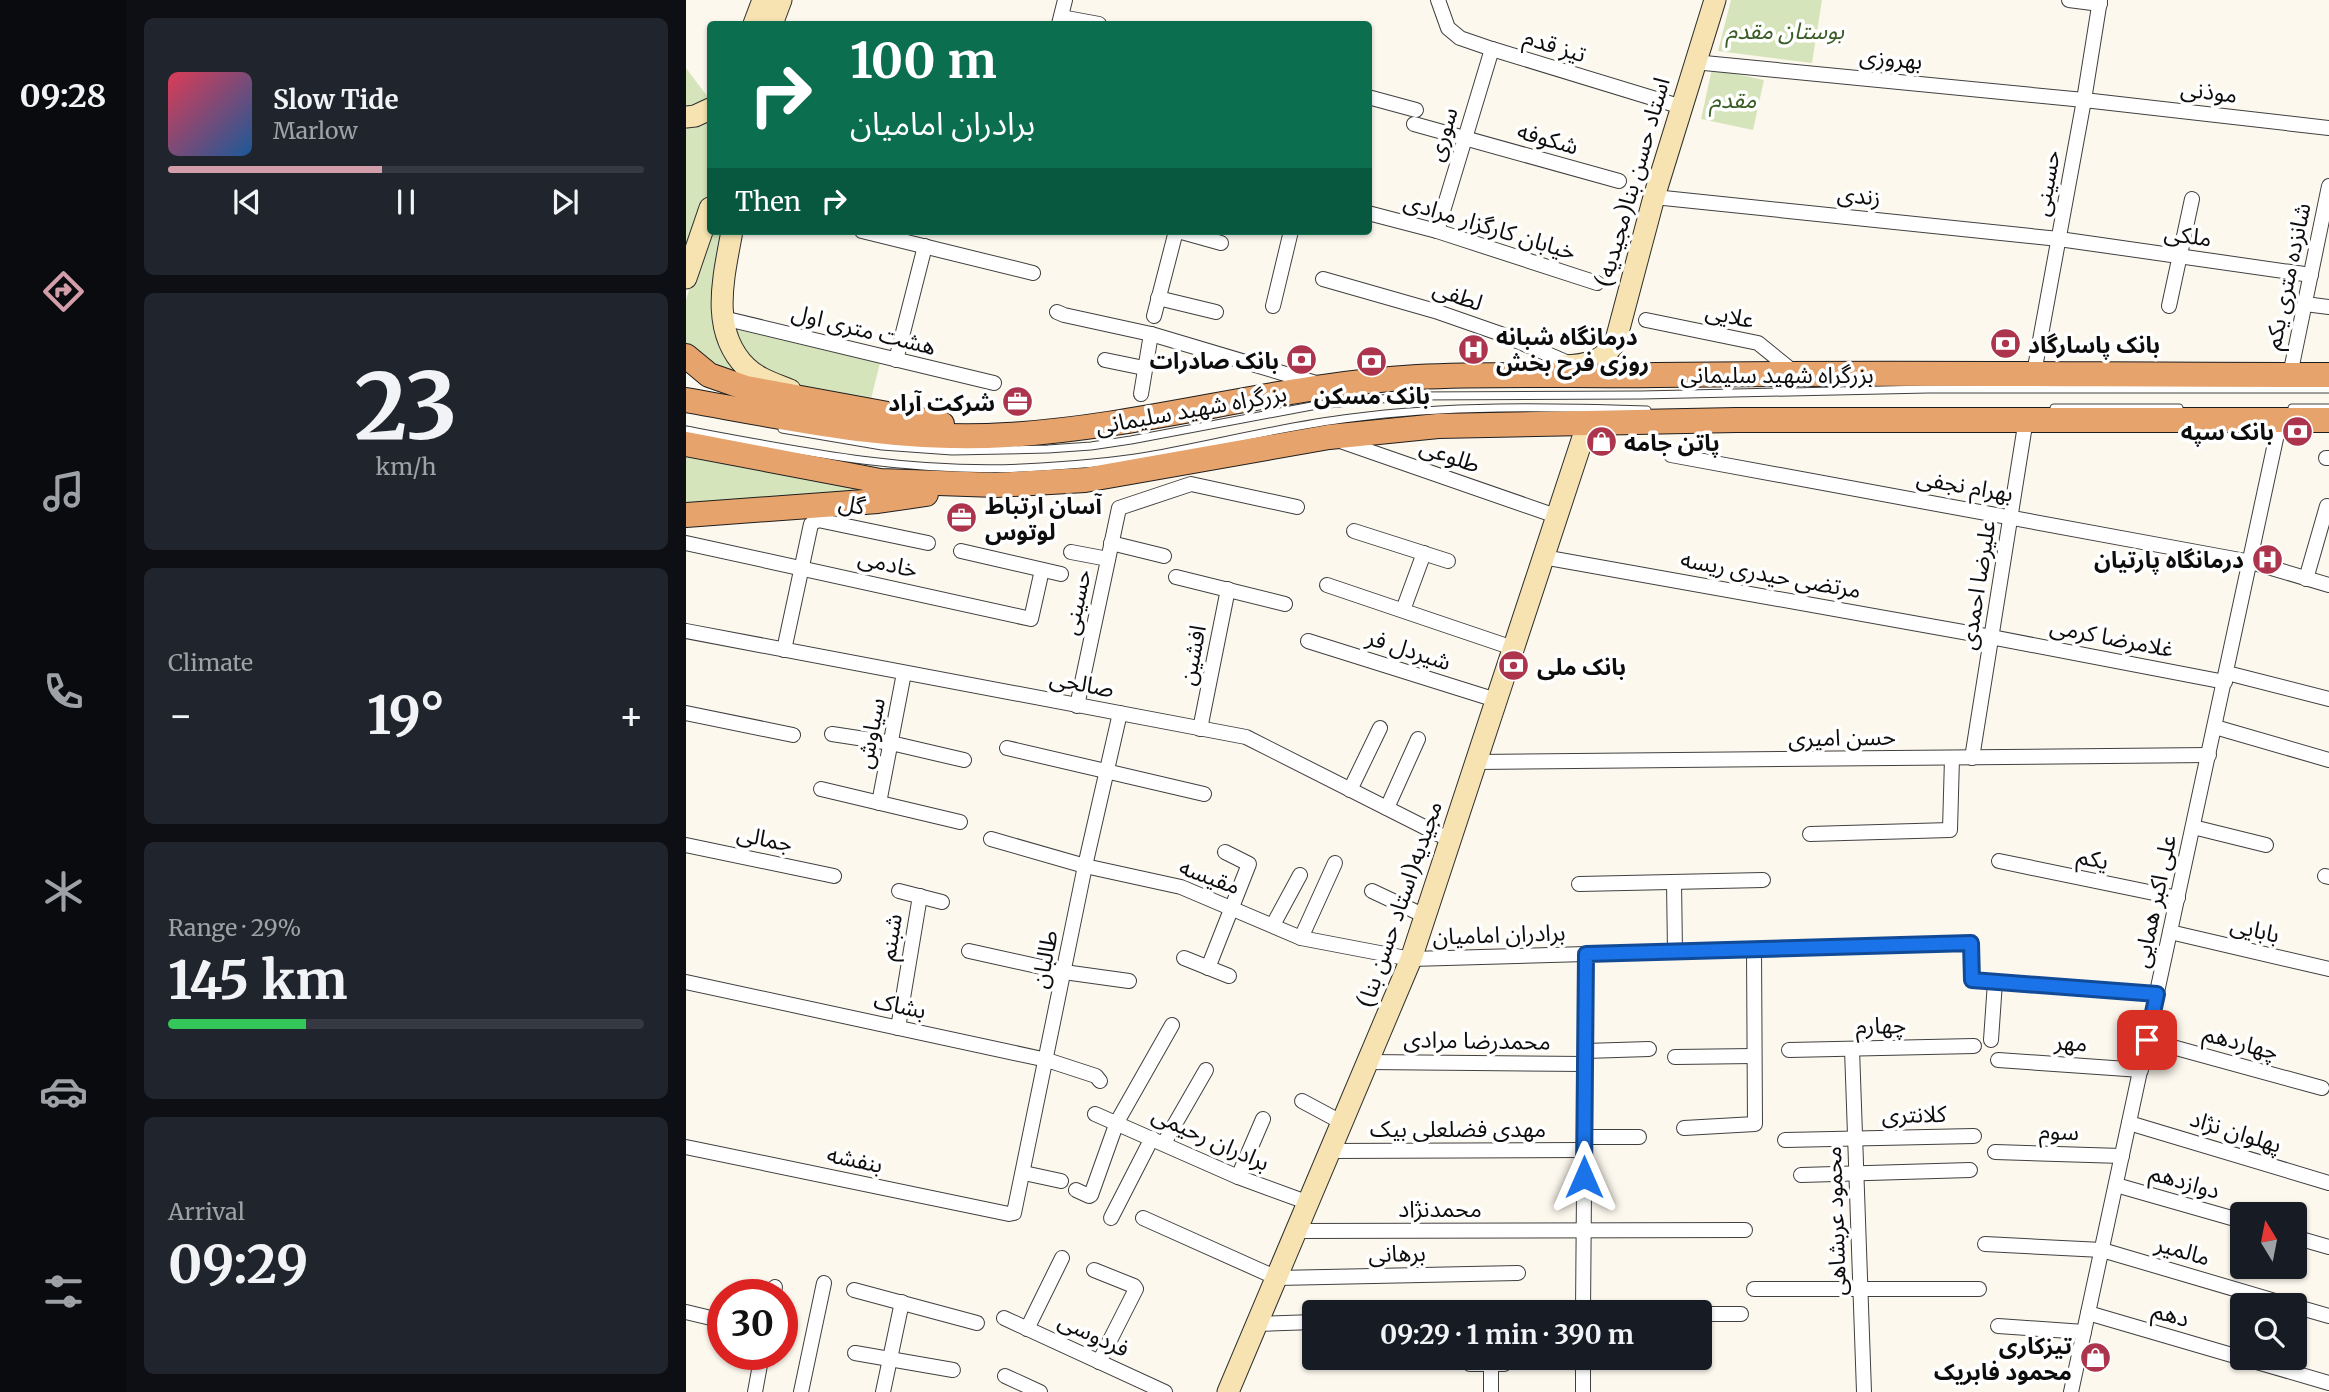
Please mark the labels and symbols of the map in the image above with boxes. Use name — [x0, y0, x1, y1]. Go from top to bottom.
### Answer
park label: بوستان مقدم — [1725, 16, 1845, 49]
street label: تیز قدم — [1519, 22, 1590, 72]
street label: بهروزی — [1858, 41, 1924, 75]
street label: موذنی — [2179, 73, 2239, 109]
street label: استاد حسن بنا(مجیدیه) — [1588, 74, 1676, 290]
park label: مقدم — [1709, 85, 1756, 118]
street label: سوری — [1420, 104, 1464, 164]
street label: شکوفه — [1514, 116, 1582, 160]
street label: حسینی — [2026, 148, 2066, 218]
street label: زندی — [1836, 178, 1882, 212]
street label: خیابان کارگزار مرادی — [1400, 186, 1580, 266]
street label: شانزده متری یکم — [2257, 200, 2320, 353]
street label: ملکی — [2162, 217, 2214, 253]
street label: لطفی — [1429, 273, 1487, 317]
street label: علایی — [1703, 296, 1757, 334]
street label: هشت متری اول — [789, 297, 939, 361]
place label: درمانگاه شبانه روزی فرح بخش — [1496, 322, 1649, 380]
bank icon: بانک پاسارگاد — [1988, 327, 2022, 361]
place label: بانک پاسارگاد — [2028, 330, 2160, 360]
hospital icon: درمانگاه شبانه روزی فرح بخش — [1456, 332, 1490, 366]
bank icon: بانک صادرات — [1285, 343, 1319, 377]
bank icon: بانک مسکن — [1355, 344, 1389, 378]
place label: بانک صادرات — [1149, 346, 1279, 375]
street label: بزرگراه شهید سلیمانی — [1680, 360, 1874, 389]
street label: بزرگراه شهید سلیمانی — [1093, 378, 1289, 440]
place label: بانک مسکن — [1314, 381, 1430, 410]
office icon: شرکت آراد — [1001, 385, 1035, 419]
place label: شرکت آراد — [888, 388, 995, 417]
bank icon: بانک سپه — [2280, 414, 2314, 448]
place label: بانک سپه — [2181, 417, 2274, 447]
shop icon: پاتن جامه — [1584, 425, 1618, 459]
place label: پاتن جامه — [1624, 428, 1720, 458]
street label: طلوعی — [1416, 431, 1484, 479]
street label: بهرام نجفی — [1914, 462, 2016, 512]
street label: گل — [836, 487, 868, 521]
place label: آسان ارتباط لوتوس — [985, 491, 1102, 546]
office icon: آسان ارتباط لوتوس — [945, 501, 979, 535]
street label: علیرضا احمدی — [1952, 518, 2002, 652]
street label: خادمی — [855, 542, 921, 584]
hospital icon: درمانگاه پارتیان — [2250, 542, 2284, 576]
street label: مرتضی حیدری ریسه — [1679, 544, 1863, 604]
place label: درمانگاه پارتیان — [2094, 545, 2244, 575]
street label: حسینی — [1055, 566, 1097, 638]
street label: غلامرضا کرمی — [2048, 611, 2176, 663]
street label: شیردل فر — [1362, 621, 1455, 676]
street label: افشین — [1172, 622, 1212, 688]
bank icon: بانک ملی — [1497, 649, 1531, 683]
place label: بانک ملی — [1537, 652, 1626, 681]
street label: صالحی — [1047, 663, 1117, 703]
street label: سیاوش — [849, 695, 891, 771]
street label: حسن امیری — [1788, 722, 1896, 752]
street label: مجیدیه(استاد حسن بنا) — [1350, 797, 1448, 1011]
street label: جمالی — [734, 818, 796, 858]
street label: علی اکبر همایی — [2126, 832, 2182, 970]
street label: یکم — [2074, 841, 2111, 878]
street label: مقیسه — [1176, 852, 1244, 900]
street label: بابایی — [2228, 909, 2282, 949]
street label: شبنم — [872, 912, 911, 963]
street label: برادران امامیان — [1432, 917, 1566, 951]
street label: طالبان — [1024, 927, 1064, 991]
street label: بشاک — [871, 985, 929, 1025]
street label: چهارم — [1855, 1010, 1907, 1044]
pin — [2117, 1010, 2177, 1070]
street label: چهاردهم — [2199, 1018, 2282, 1069]
street label: محمدرضا مرادی — [1403, 1024, 1551, 1056]
street label: مهر — [2053, 1026, 2088, 1058]
street label: برادران رحیمی — [1148, 1099, 1274, 1177]
street label: کلانتری — [1881, 1099, 1947, 1129]
street label: پهلوان نژاد — [2186, 1103, 2285, 1160]
street label: مهدی فضلعلی بیک — [1370, 1114, 1546, 1143]
street label: سوم — [2038, 1116, 2080, 1150]
street label: بنفشه — [824, 1139, 886, 1179]
position arrow — [1547, 1140, 1621, 1214]
street label: محمود عربشاهی — [1818, 1146, 1852, 1296]
street label: دوازدهم — [2146, 1157, 2223, 1208]
street label: محمدنژاد — [1398, 1194, 1482, 1223]
north arrow — [2230, 1202, 2306, 1279]
street label: مالمیر — [2151, 1228, 2214, 1272]
street label: برهانی — [1368, 1238, 1426, 1268]
speed limit sign: 30 — [707, 1279, 798, 1370]
street label: دهم — [2148, 1295, 2193, 1336]
street label: فردوسی — [1054, 1305, 1134, 1363]
place label: تیزکاری محمود فابریک — [1934, 1331, 2072, 1386]
shop icon: تیزکاری محمود فابریک — [2078, 1341, 2112, 1375]

